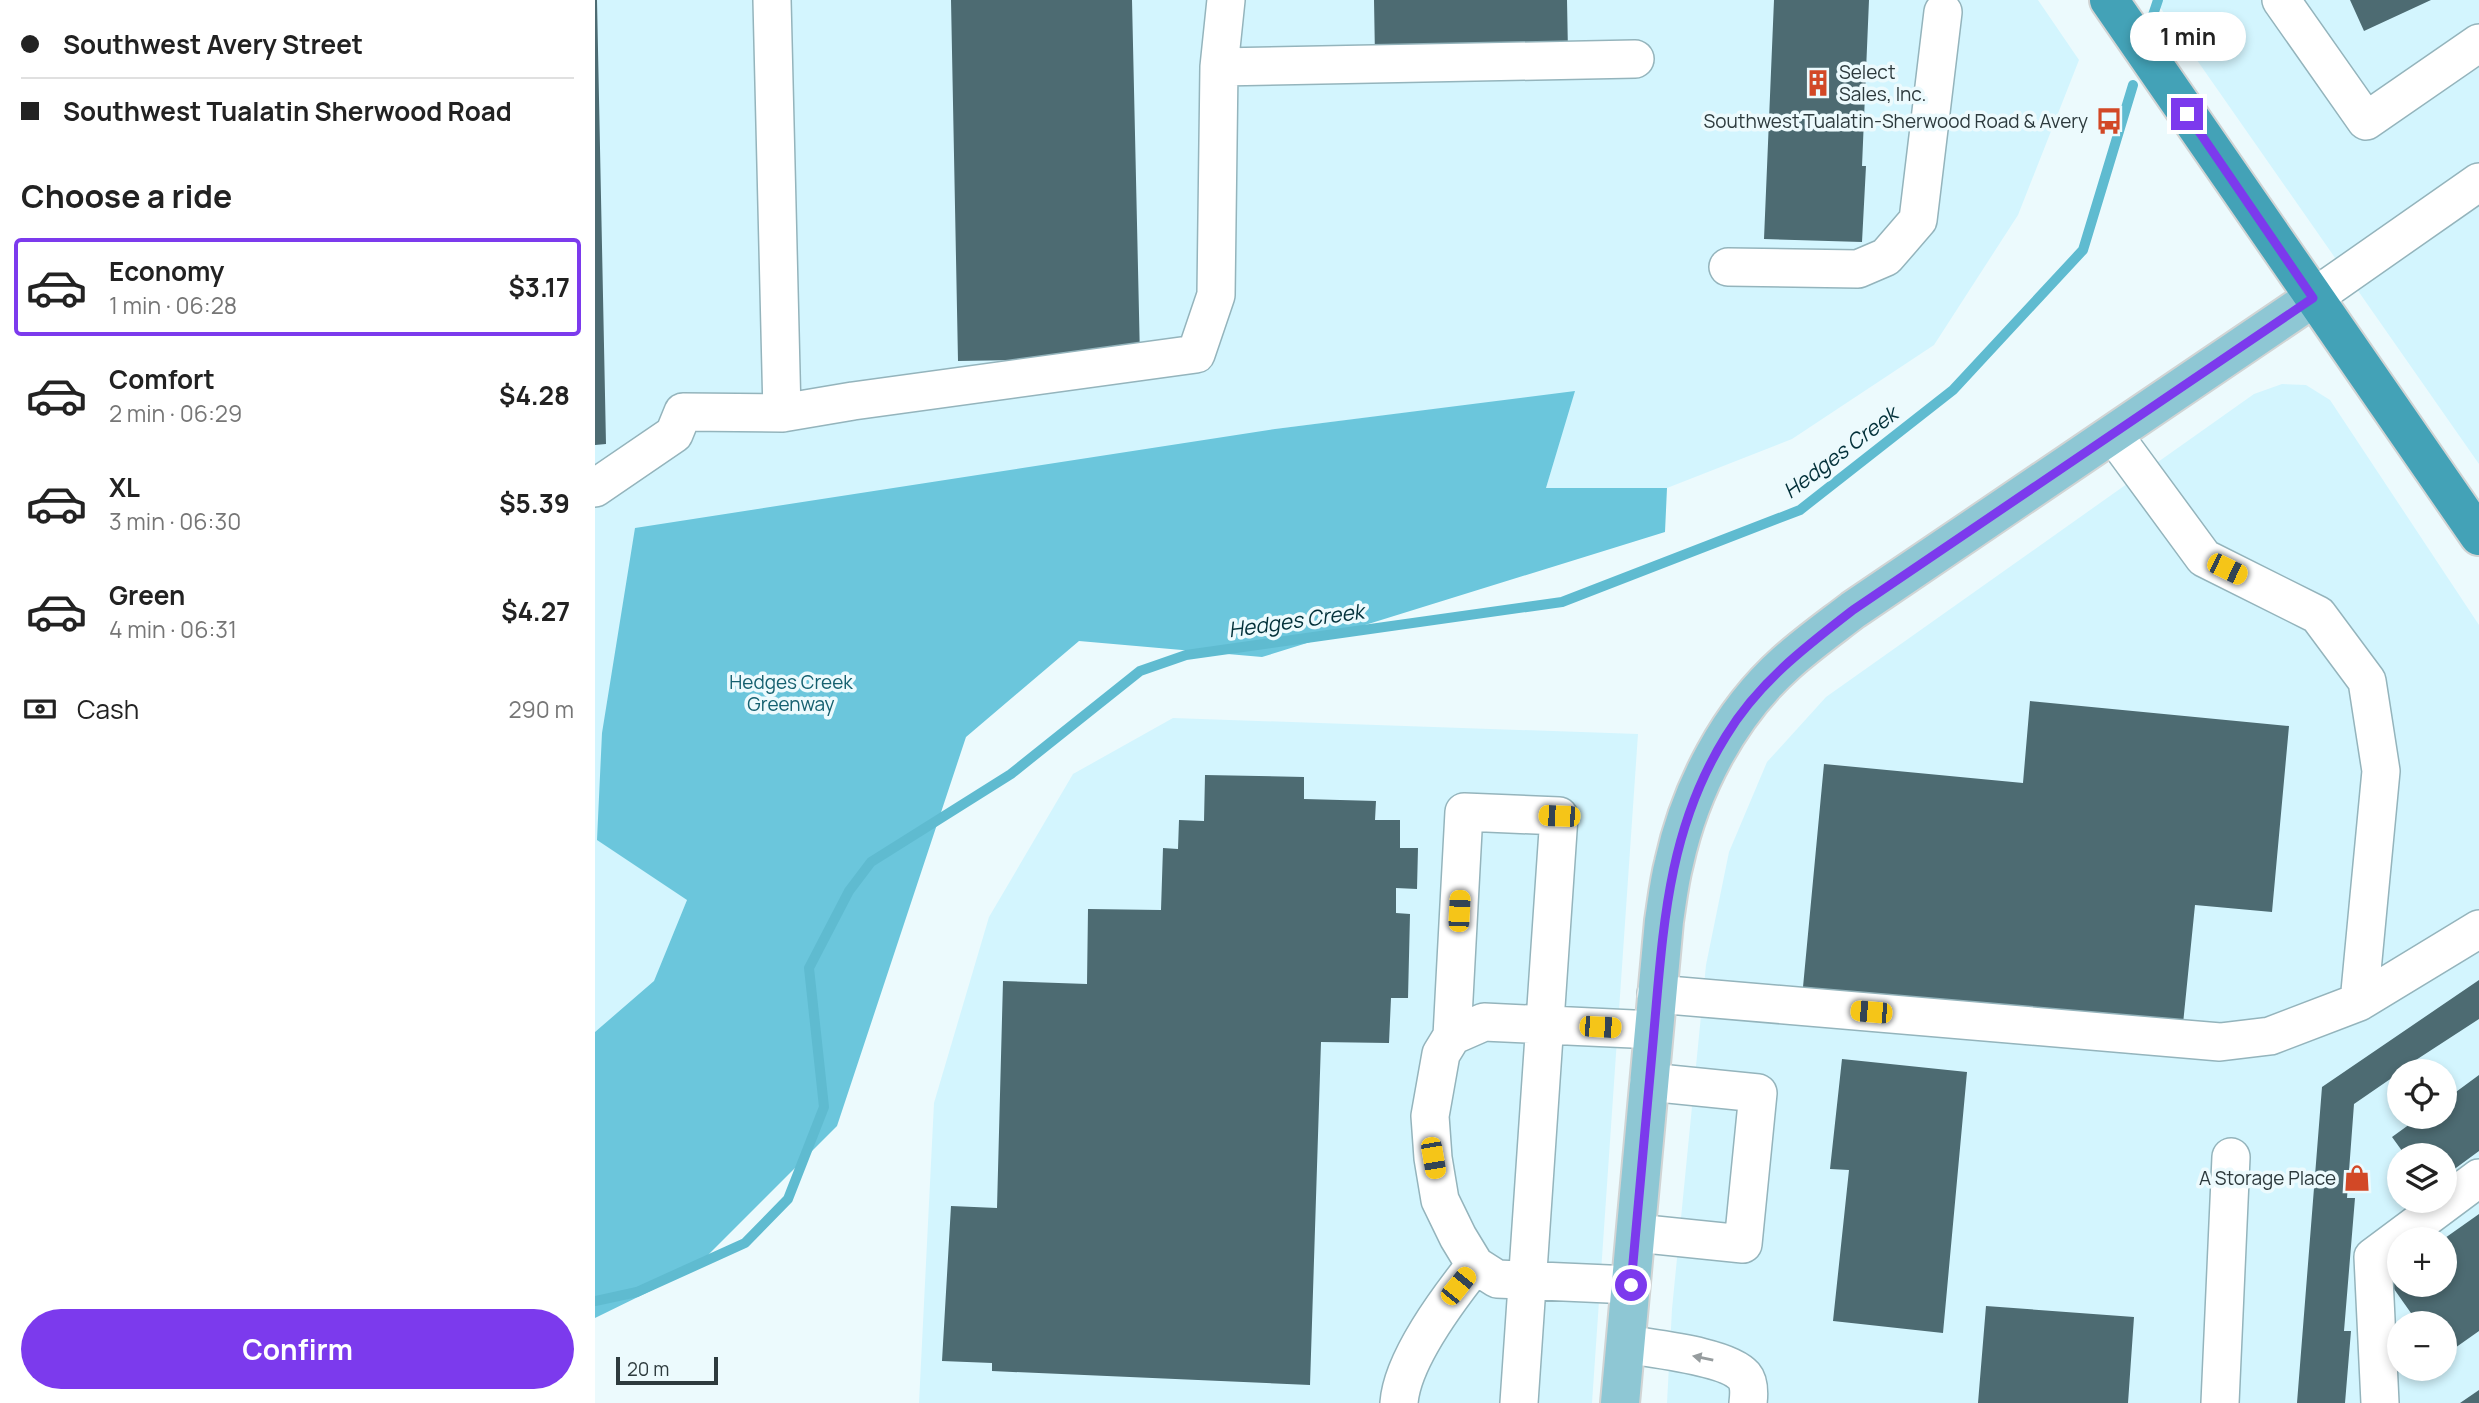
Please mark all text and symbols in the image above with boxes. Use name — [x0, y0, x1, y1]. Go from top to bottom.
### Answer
callout: 1 min — [2129, 12, 2245, 61]
text: 1 min — [2160, 20, 2216, 52]
text: Southwest Avery Street — [63, 26, 363, 62]
place label: Select Sales, Inc. — [1839, 59, 1926, 107]
building icon: Select Sales, Inc. — [1803, 68, 1833, 98]
text: Southwest Tualatin Sherwood Road — [63, 93, 512, 129]
route end — [2171, 98, 2203, 130]
bus stop icon: Southwest Tualatin-Sherwood Road & Avery — [2094, 106, 2124, 136]
place label: Southwest Tualatin-Sherwood Road & Avery — [1704, 108, 2088, 134]
text: Choose a ride — [21, 174, 232, 218]
text: Economy — [109, 253, 224, 289]
icon: car — [25, 256, 88, 319]
text: $3.17 — [509, 269, 570, 305]
text: 1 min · 06:28 — [109, 289, 237, 321]
text: Comfort — [109, 361, 215, 397]
icon: car — [25, 364, 88, 427]
text: $4.28 — [499, 377, 570, 413]
text: 2 min · 06:29 — [109, 397, 242, 429]
water label: Hedges Creek — [1777, 398, 1905, 504]
text: XL — [109, 469, 140, 505]
icon: car — [25, 472, 88, 535]
text: $5.39 — [499, 485, 570, 521]
text: 3 min · 06:30 — [109, 505, 241, 537]
car — [2204, 550, 2251, 588]
text: Green — [109, 577, 185, 613]
icon: car — [25, 580, 88, 643]
text: $4.27 — [501, 593, 570, 629]
water label: Hedges Creek — [1227, 596, 1368, 643]
text: 4 min · 06:31 — [109, 613, 237, 645]
park label: Hedges Creek Greenway — [729, 669, 853, 717]
icon: cash — [21, 690, 59, 728]
text: Cash — [77, 691, 139, 727]
text: 290 m — [508, 693, 574, 725]
car — [1538, 805, 1581, 827]
car — [1448, 889, 1471, 933]
car — [1850, 1000, 1893, 1024]
car — [1579, 1015, 1622, 1039]
map controls — [2387, 1059, 2457, 1381]
button: locate — [2387, 1059, 2457, 1129]
car — [1420, 1135, 1447, 1181]
button: layers — [2387, 1143, 2457, 1213]
shop icon: A Storage Place — [2342, 1163, 2372, 1193]
place label: A Storage Place — [2199, 1165, 2336, 1191]
button: + — [2387, 1227, 2457, 1297]
car — [1437, 1263, 1480, 1309]
route start — [1615, 1269, 1647, 1301]
button: Confirm — [21, 1309, 574, 1389]
button: − — [2387, 1311, 2457, 1381]
one-way arrow — [1692, 1353, 1714, 1364]
scale bar — [616, 1354, 717, 1386]
text: 20 m — [627, 1356, 669, 1382]

